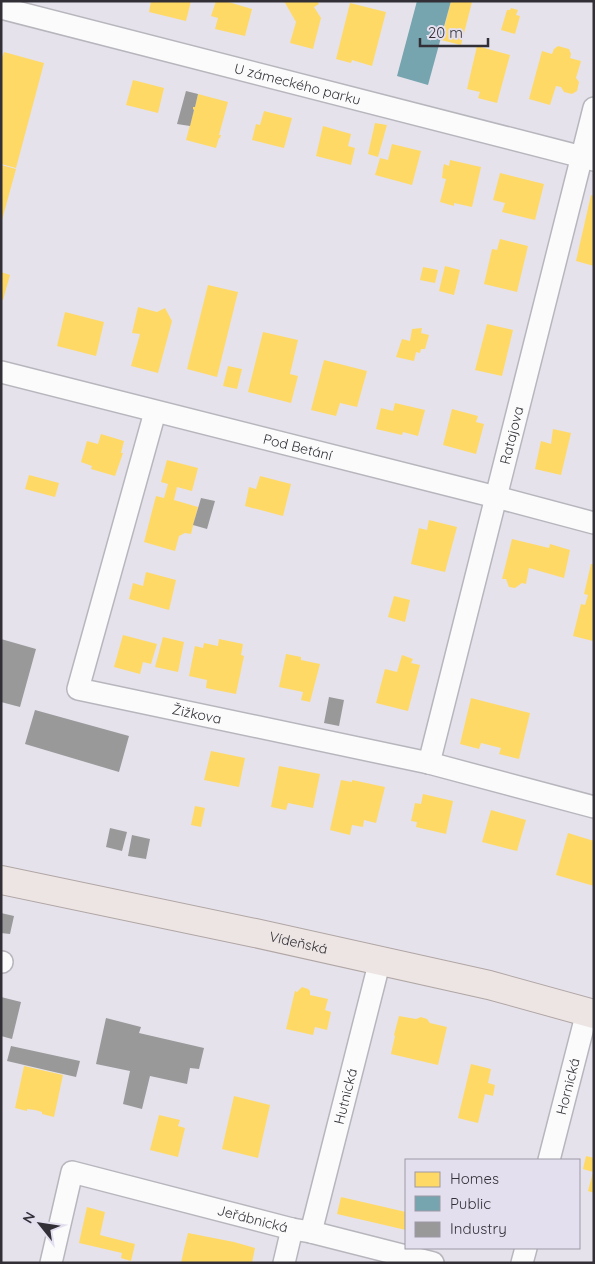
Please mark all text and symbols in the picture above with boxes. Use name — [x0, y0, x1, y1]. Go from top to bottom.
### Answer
scale bar — [420, 15, 488, 47]
text: 20 m — [428, 23, 463, 42]
street label: U zámeckého parku — [232, 59, 363, 109]
street label: Ratajova — [496, 404, 528, 466]
street label: Pod Betání — [261, 430, 334, 464]
street label: Žižkova — [170, 700, 223, 728]
street label: Vídeňská — [268, 927, 329, 958]
street label: Hornická — [552, 1056, 584, 1117]
street label: Hutnická — [330, 1066, 361, 1126]
legend — [405, 1159, 580, 1249]
text: Homes — [450, 1169, 499, 1188]
text: Public — [450, 1194, 491, 1213]
north arrow — [15, 1199, 65, 1249]
street label: Jeřábnická — [215, 1201, 290, 1237]
text: N — [18, 1209, 39, 1226]
text: Industry — [450, 1219, 507, 1238]

